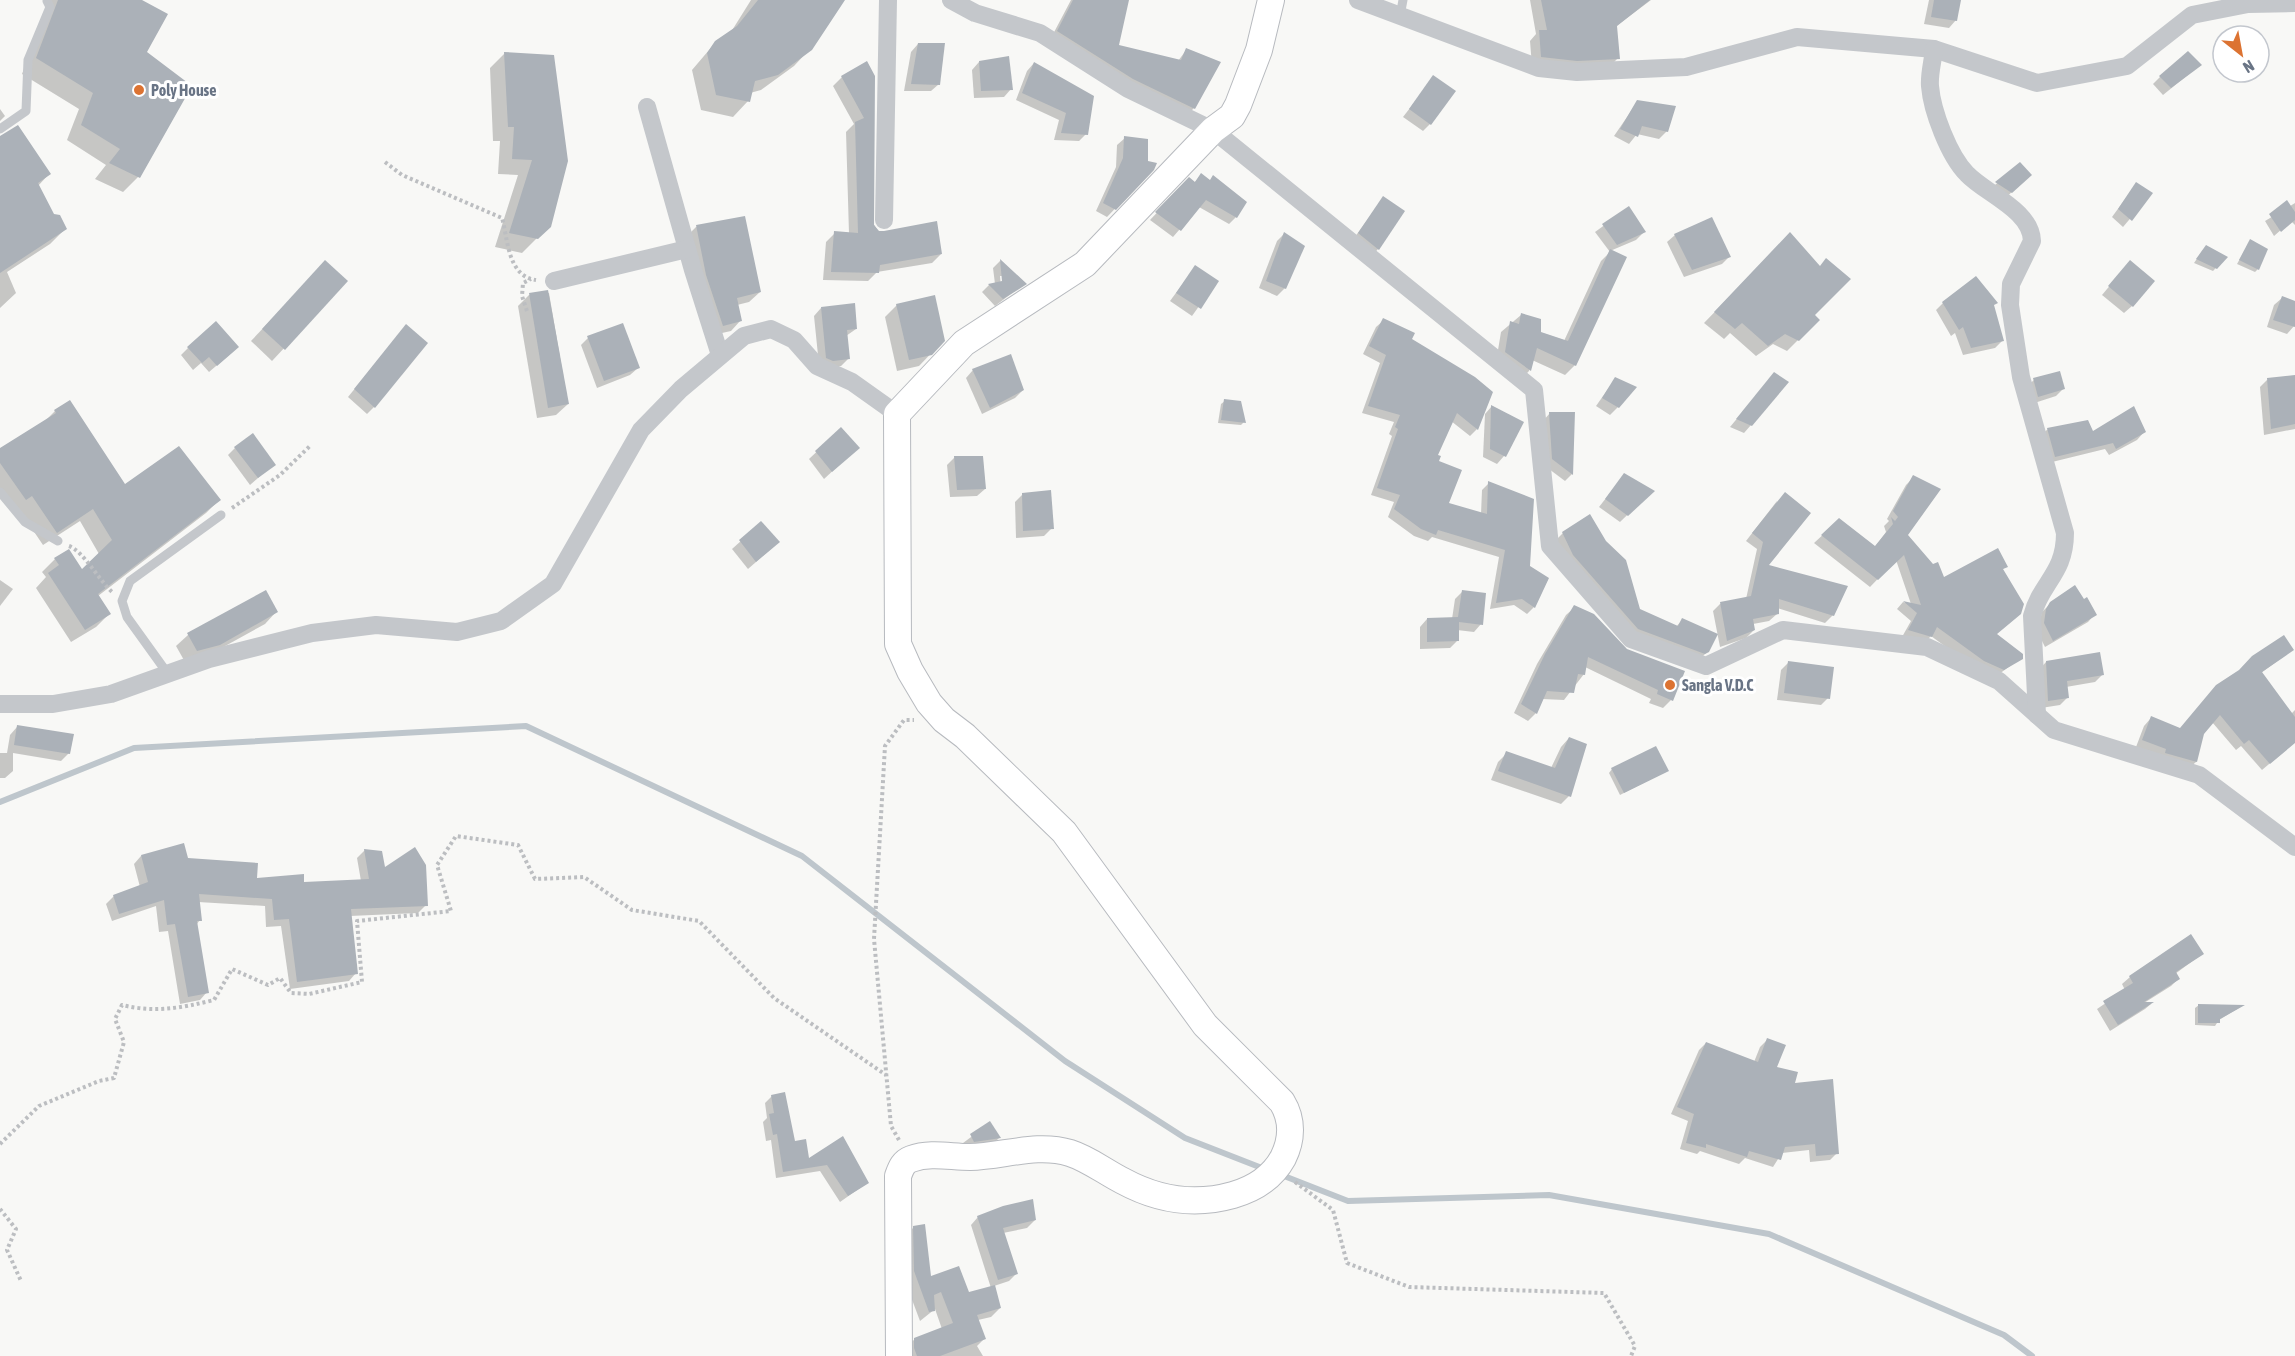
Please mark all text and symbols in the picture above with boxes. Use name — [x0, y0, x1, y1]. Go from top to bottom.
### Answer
north arrow — [2211, 24, 2271, 84]
text: N — [2240, 57, 2257, 77]
place label: Poly House — [151, 81, 217, 99]
marker: Poly House — [132, 83, 146, 97]
place label: Sangla V.D.C — [1682, 676, 1754, 694]
marker: Sangla V.D.C — [1663, 678, 1677, 692]

